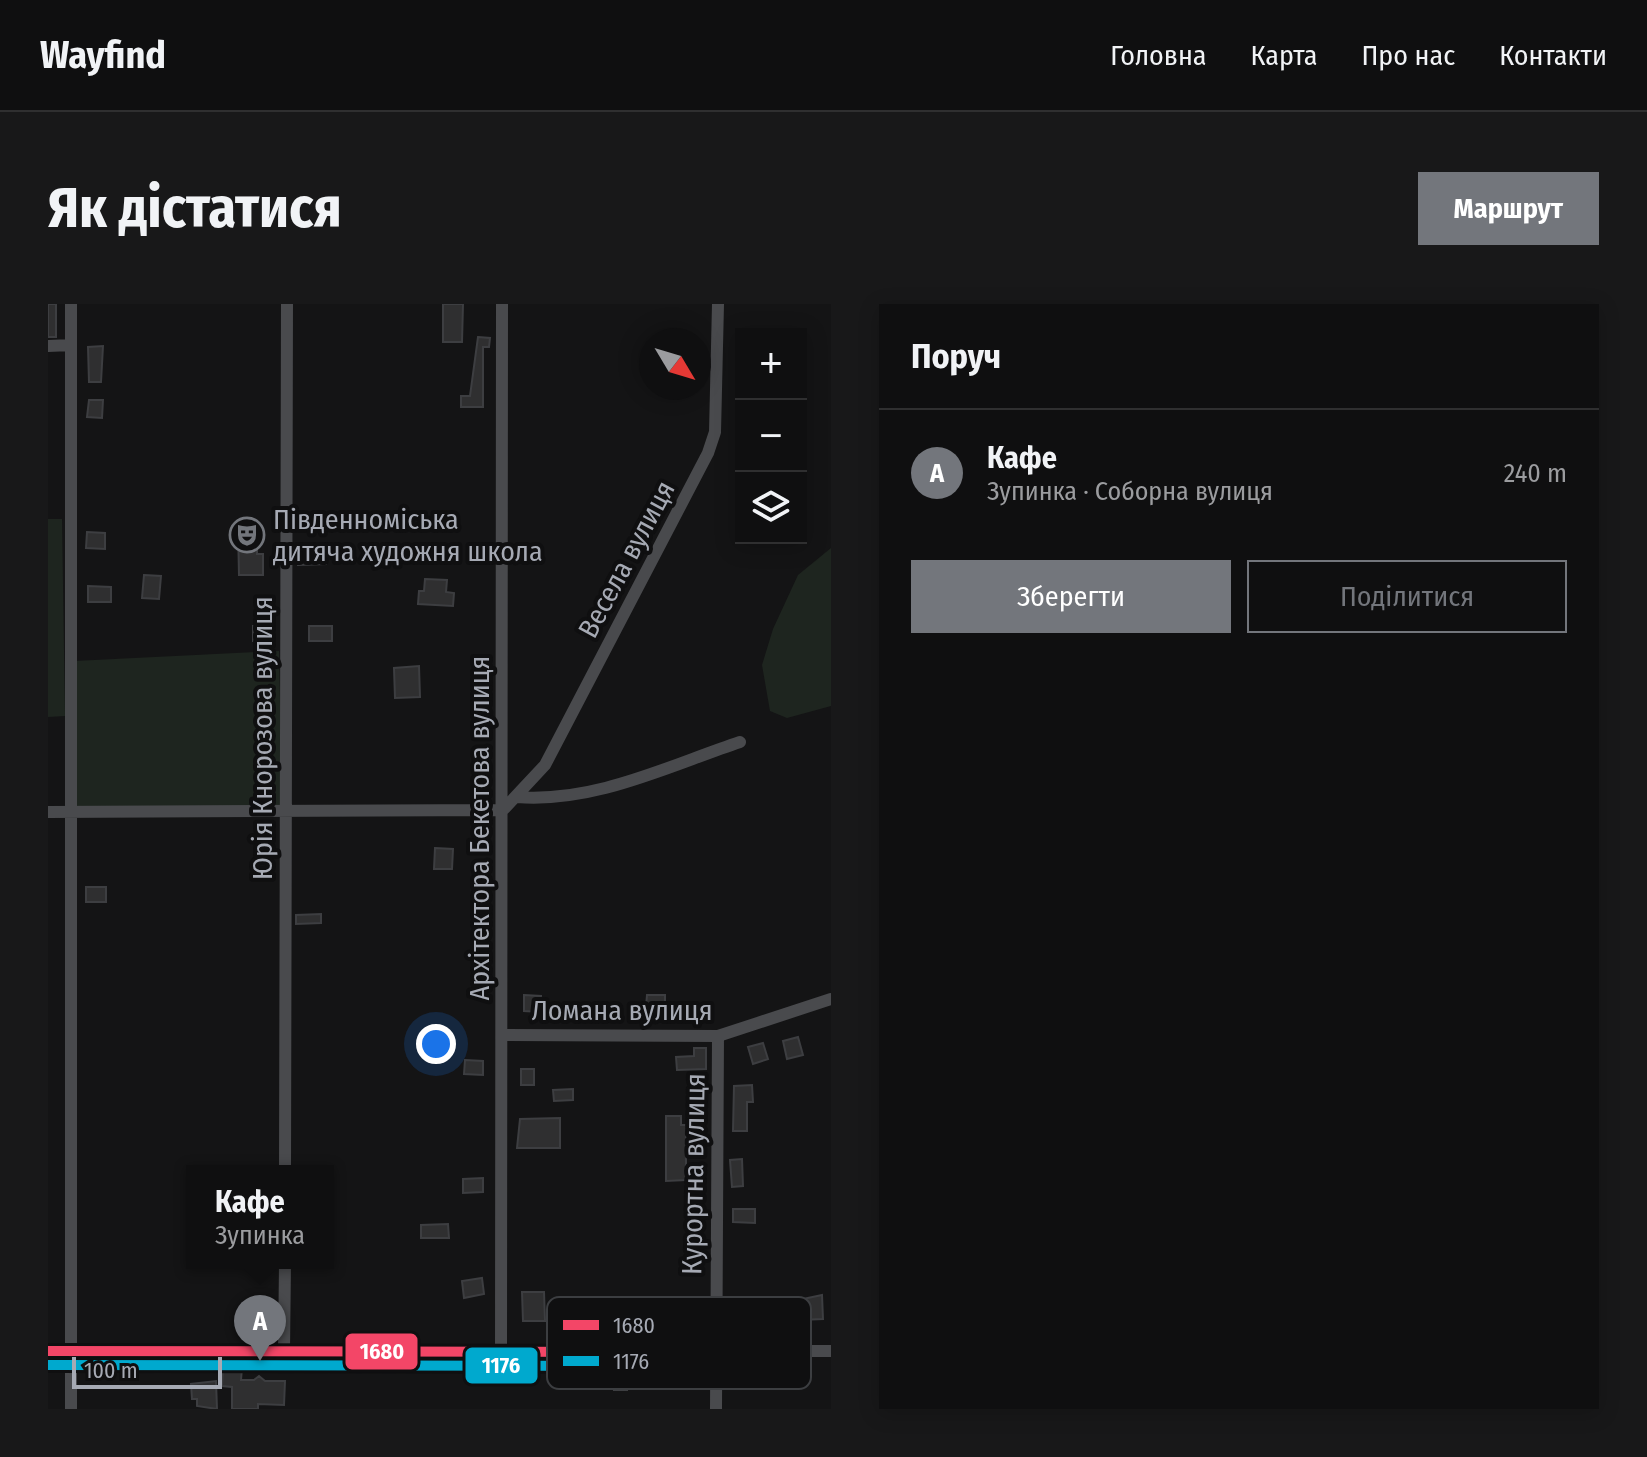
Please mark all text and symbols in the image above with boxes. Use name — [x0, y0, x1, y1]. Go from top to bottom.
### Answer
text: Wayfind — [40, 32, 166, 78]
text: Головна — [1110, 39, 1207, 72]
text: Карта — [1251, 39, 1317, 72]
text: Про нас — [1361, 39, 1455, 72]
text: Контакти — [1499, 39, 1607, 72]
button: Маршрут — [1418, 172, 1599, 245]
text: Як дістатися — [48, 175, 342, 242]
north arrow — [639, 328, 711, 400]
map controls — [735, 328, 807, 544]
button: + — [735, 328, 807, 400]
text: Поруч — [911, 336, 1001, 377]
button: − — [735, 400, 807, 472]
text: Кафе — [987, 440, 1057, 476]
text: A — [930, 458, 944, 489]
text: 240 m — [1504, 458, 1567, 489]
button: layers — [735, 472, 807, 544]
street label: Весела вулиця — [571, 475, 682, 643]
text: Зупинка · Соборна вулиця — [987, 476, 1273, 507]
place label: Південноміська дитяча художня школа — [273, 503, 543, 568]
theatre icon: Південноміська дитяча художня школа — [228, 516, 266, 554]
button: Зберегти — [911, 560, 1231, 633]
button: Поділитися — [1247, 560, 1567, 633]
street label: Юрія Кнорозова вулиця — [246, 596, 279, 880]
street label: Архітектора Бекетова вулиця — [463, 656, 496, 1000]
street label: Ломана вулиця — [531, 994, 713, 1027]
your location — [416, 1024, 456, 1064]
street label: Курортна вулиця — [675, 1073, 712, 1275]
popup — [186, 1165, 334, 1269]
text: Кафе — [215, 1184, 285, 1220]
text: Зупинка — [215, 1220, 305, 1251]
pin: A — [234, 1295, 286, 1361]
legend — [547, 1297, 811, 1389]
text: 1680 — [613, 1312, 655, 1339]
line badge: 1680 — [344, 1332, 419, 1371]
text: 1680 — [360, 1338, 404, 1365]
line badge: 1176 — [464, 1346, 539, 1385]
text: 1176 — [613, 1348, 649, 1375]
text: 1176 — [482, 1352, 520, 1379]
scale bar — [72, 1353, 222, 1389]
text: 100 m — [84, 1357, 138, 1384]

